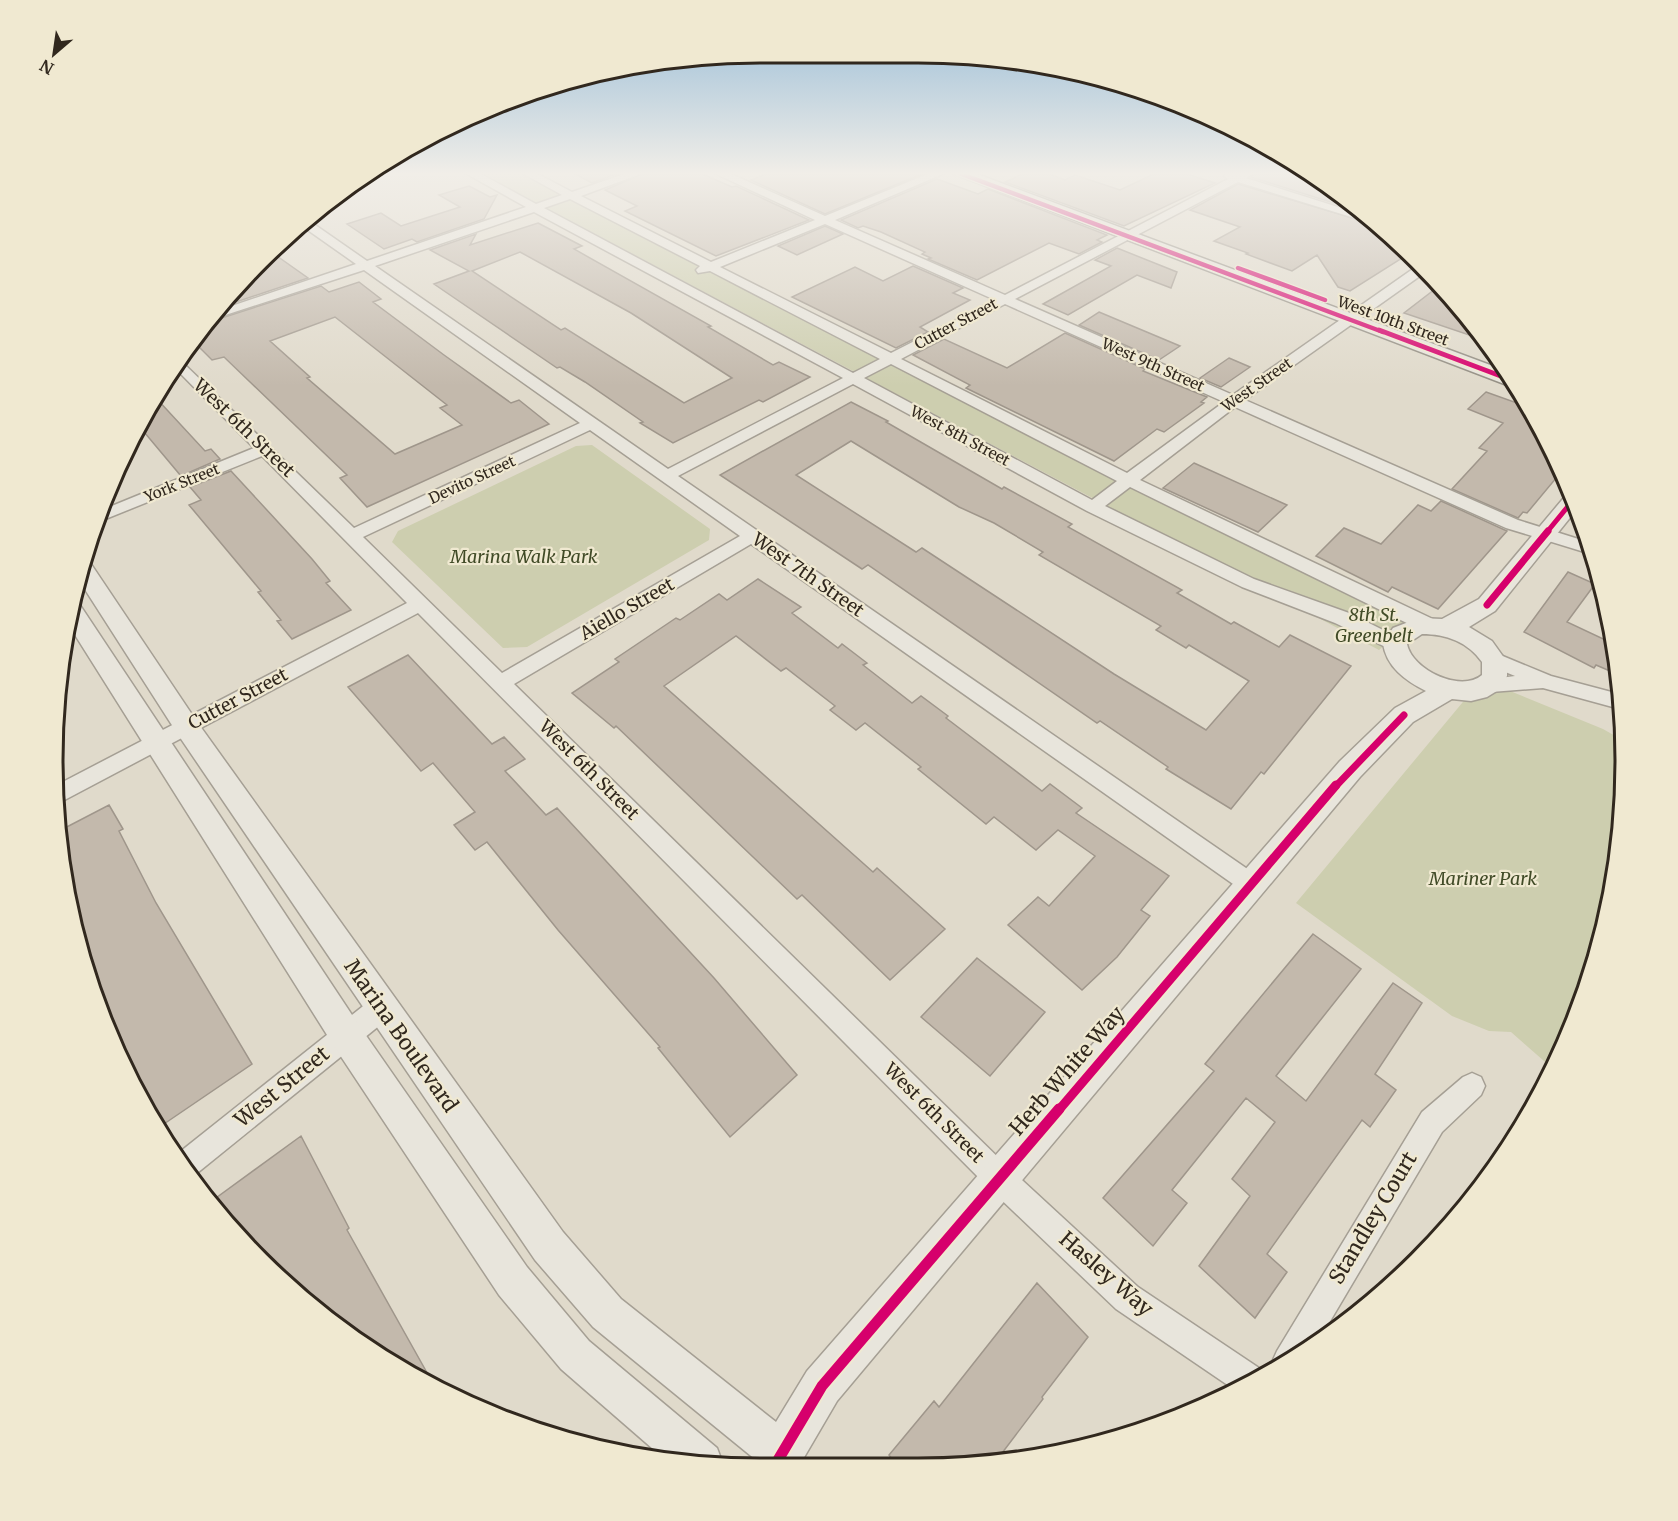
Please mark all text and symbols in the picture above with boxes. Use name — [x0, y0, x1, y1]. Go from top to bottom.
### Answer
north arrow — [24, 24, 84, 84]
text: N — [36, 55, 57, 79]
street label: West 10th Street — [1334, 291, 1452, 350]
street label: Cutter Street — [911, 294, 1001, 353]
street label: West 9th Street — [1098, 333, 1208, 396]
street label: West Street — [1217, 353, 1296, 416]
street label: West 6th Street — [188, 373, 300, 482]
street label: West 8th Street — [906, 401, 1013, 470]
street label: Devito Street — [425, 451, 518, 508]
street label: York Street — [141, 459, 222, 507]
street label: West 7th Street — [747, 527, 869, 622]
park label: Marina Walk Park — [449, 545, 598, 568]
street label: Aiello Street — [575, 572, 678, 645]
park label: 8th St. Greenbelt — [1335, 603, 1414, 647]
street label: Cutter Street — [184, 663, 292, 734]
street label: West 6th Street — [534, 714, 644, 824]
park label: Mariner Park — [1428, 867, 1537, 890]
street label: Marina Boulevard — [339, 954, 464, 1118]
street label: Herb White Way — [1003, 1000, 1131, 1141]
street label: West Street — [228, 1040, 335, 1134]
street label: West 6th Street — [879, 1057, 989, 1167]
street label: Standley Court — [1322, 1147, 1423, 1289]
street label: Hasley Way — [1054, 1225, 1160, 1322]

